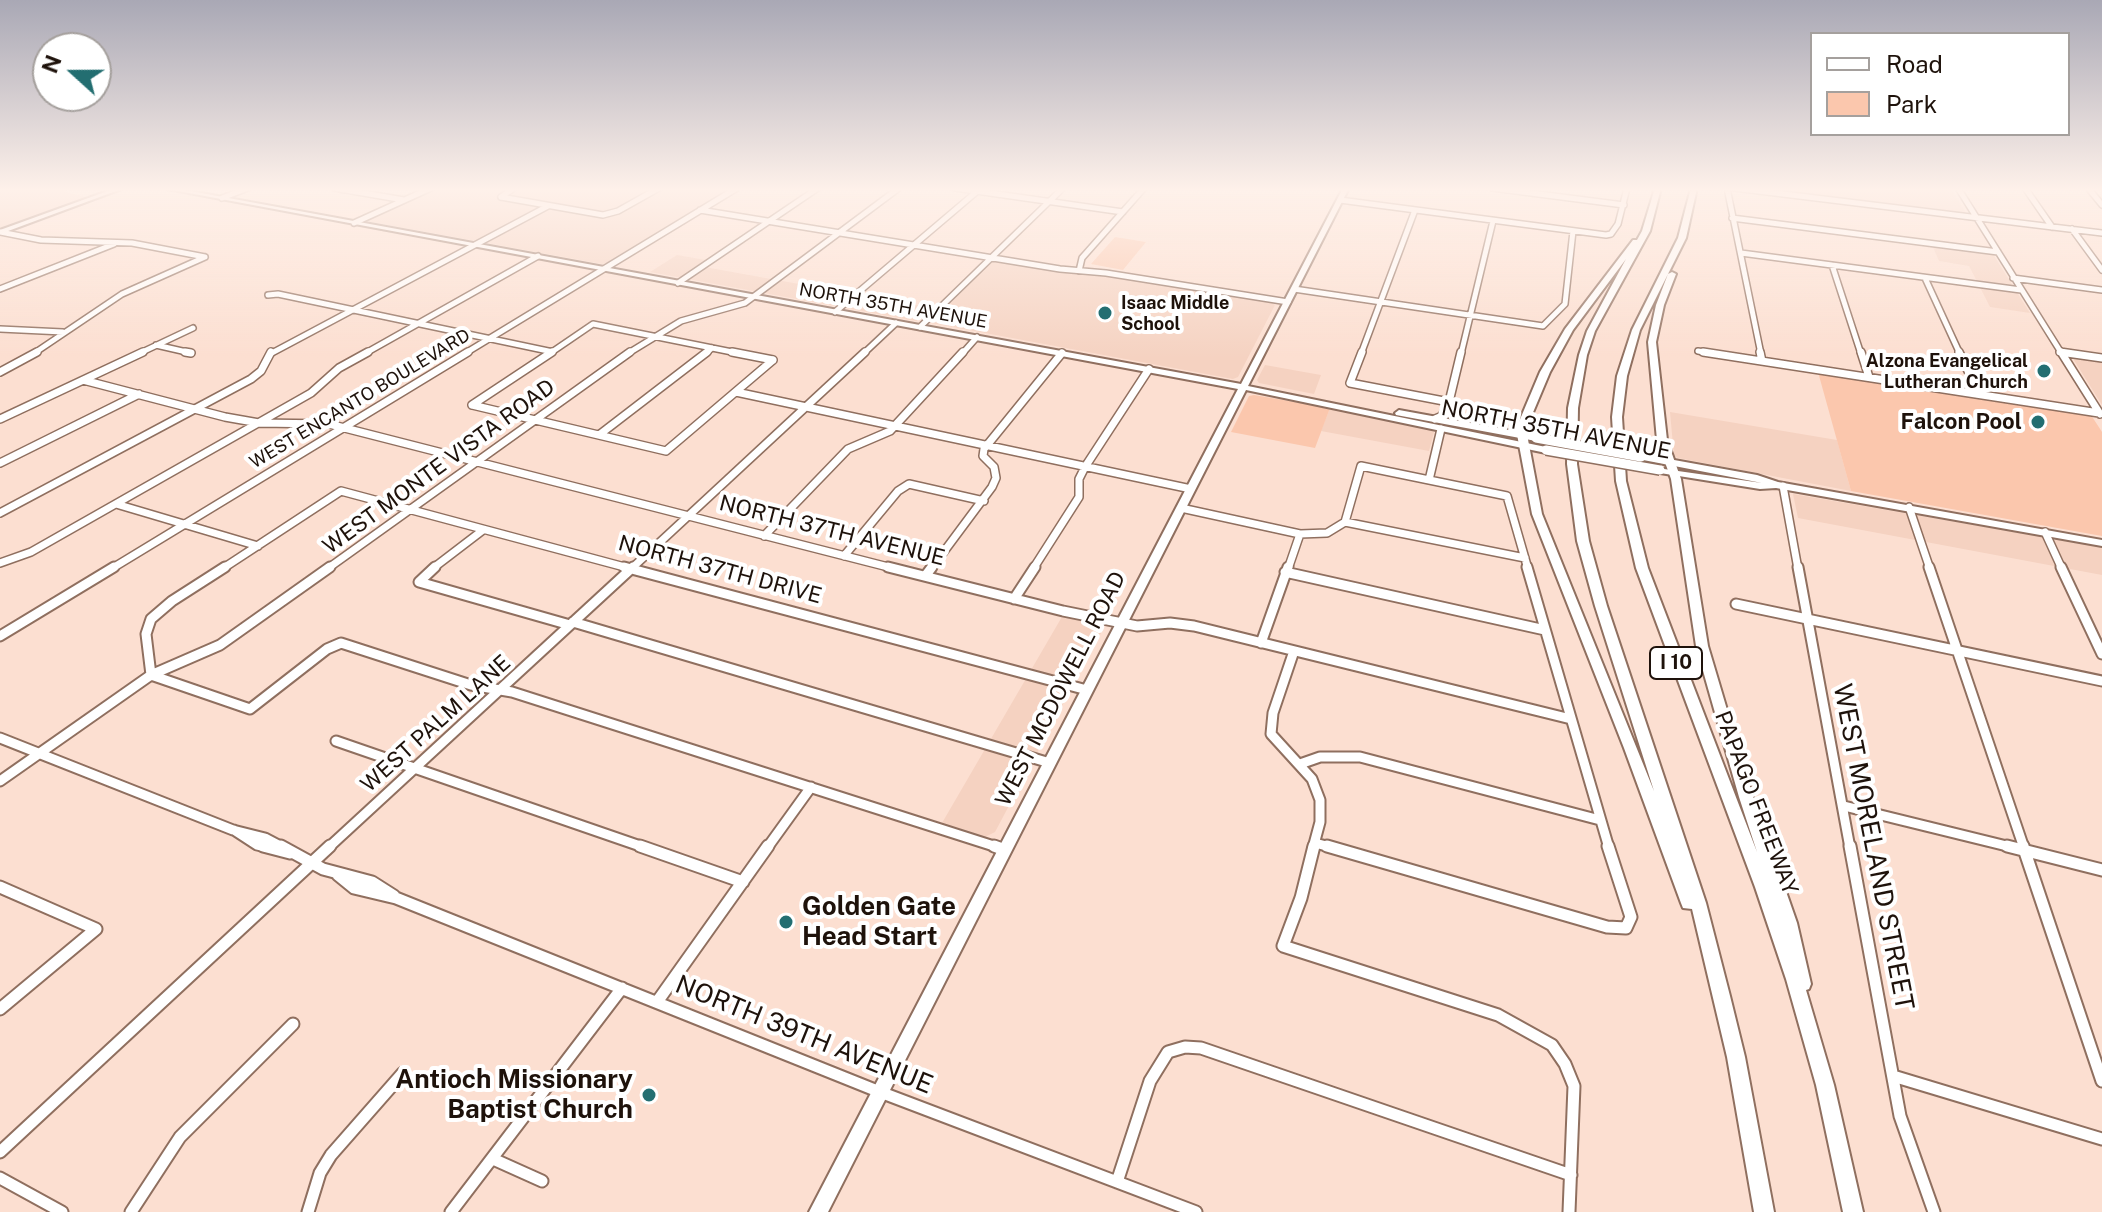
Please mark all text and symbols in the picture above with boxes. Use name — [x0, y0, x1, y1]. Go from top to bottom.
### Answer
north arrow — [32, 32, 112, 112]
legend — [1810, 32, 2070, 136]
text: Road — [1886, 50, 1943, 78]
text: N — [36, 51, 67, 77]
text: Park — [1886, 90, 1937, 118]
street label: NORTH 35TH AVENUE — [797, 279, 989, 333]
place label: Isaac Middle School — [1121, 292, 1229, 334]
marker: Isaac Middle School — [1096, 304, 1114, 322]
street label: WEST ENCANTO BOULEVARD — [246, 324, 474, 474]
place label: Alzona Evangelical Lutheran Church — [1866, 350, 2028, 392]
marker: Alzona Evangelical Lutheran Church — [2035, 362, 2053, 380]
street label: WEST MONTE VISTA ROAD — [318, 374, 560, 560]
street label: NORTH 35TH AVENUE — [1439, 395, 1673, 465]
place label: Falcon Pool — [1900, 409, 2022, 435]
marker: Falcon Pool — [2029, 413, 2047, 431]
street label: NORTH 37TH AVENUE — [716, 490, 948, 572]
street label: NORTH 37TH DRIVE — [615, 530, 825, 610]
street label: WEST MCDOWELL ROAD — [990, 567, 1132, 811]
road number: I 10 — [1650, 647, 1702, 679]
street label: WEST PALM LANE — [356, 650, 516, 798]
street label: WEST MORELAND STREET — [1826, 681, 1920, 1013]
street label: PAPAGO FREEWAY — [1709, 707, 1803, 899]
place label: Golden Gate Head Start — [802, 891, 956, 952]
marker: Golden Gate Head Start — [777, 913, 795, 931]
street label: NORTH 39TH AVENUE — [671, 969, 937, 1101]
place label: Antioch Missionary Baptist Church — [395, 1064, 633, 1126]
marker: Antioch Missionary Baptist Church — [640, 1086, 658, 1104]

